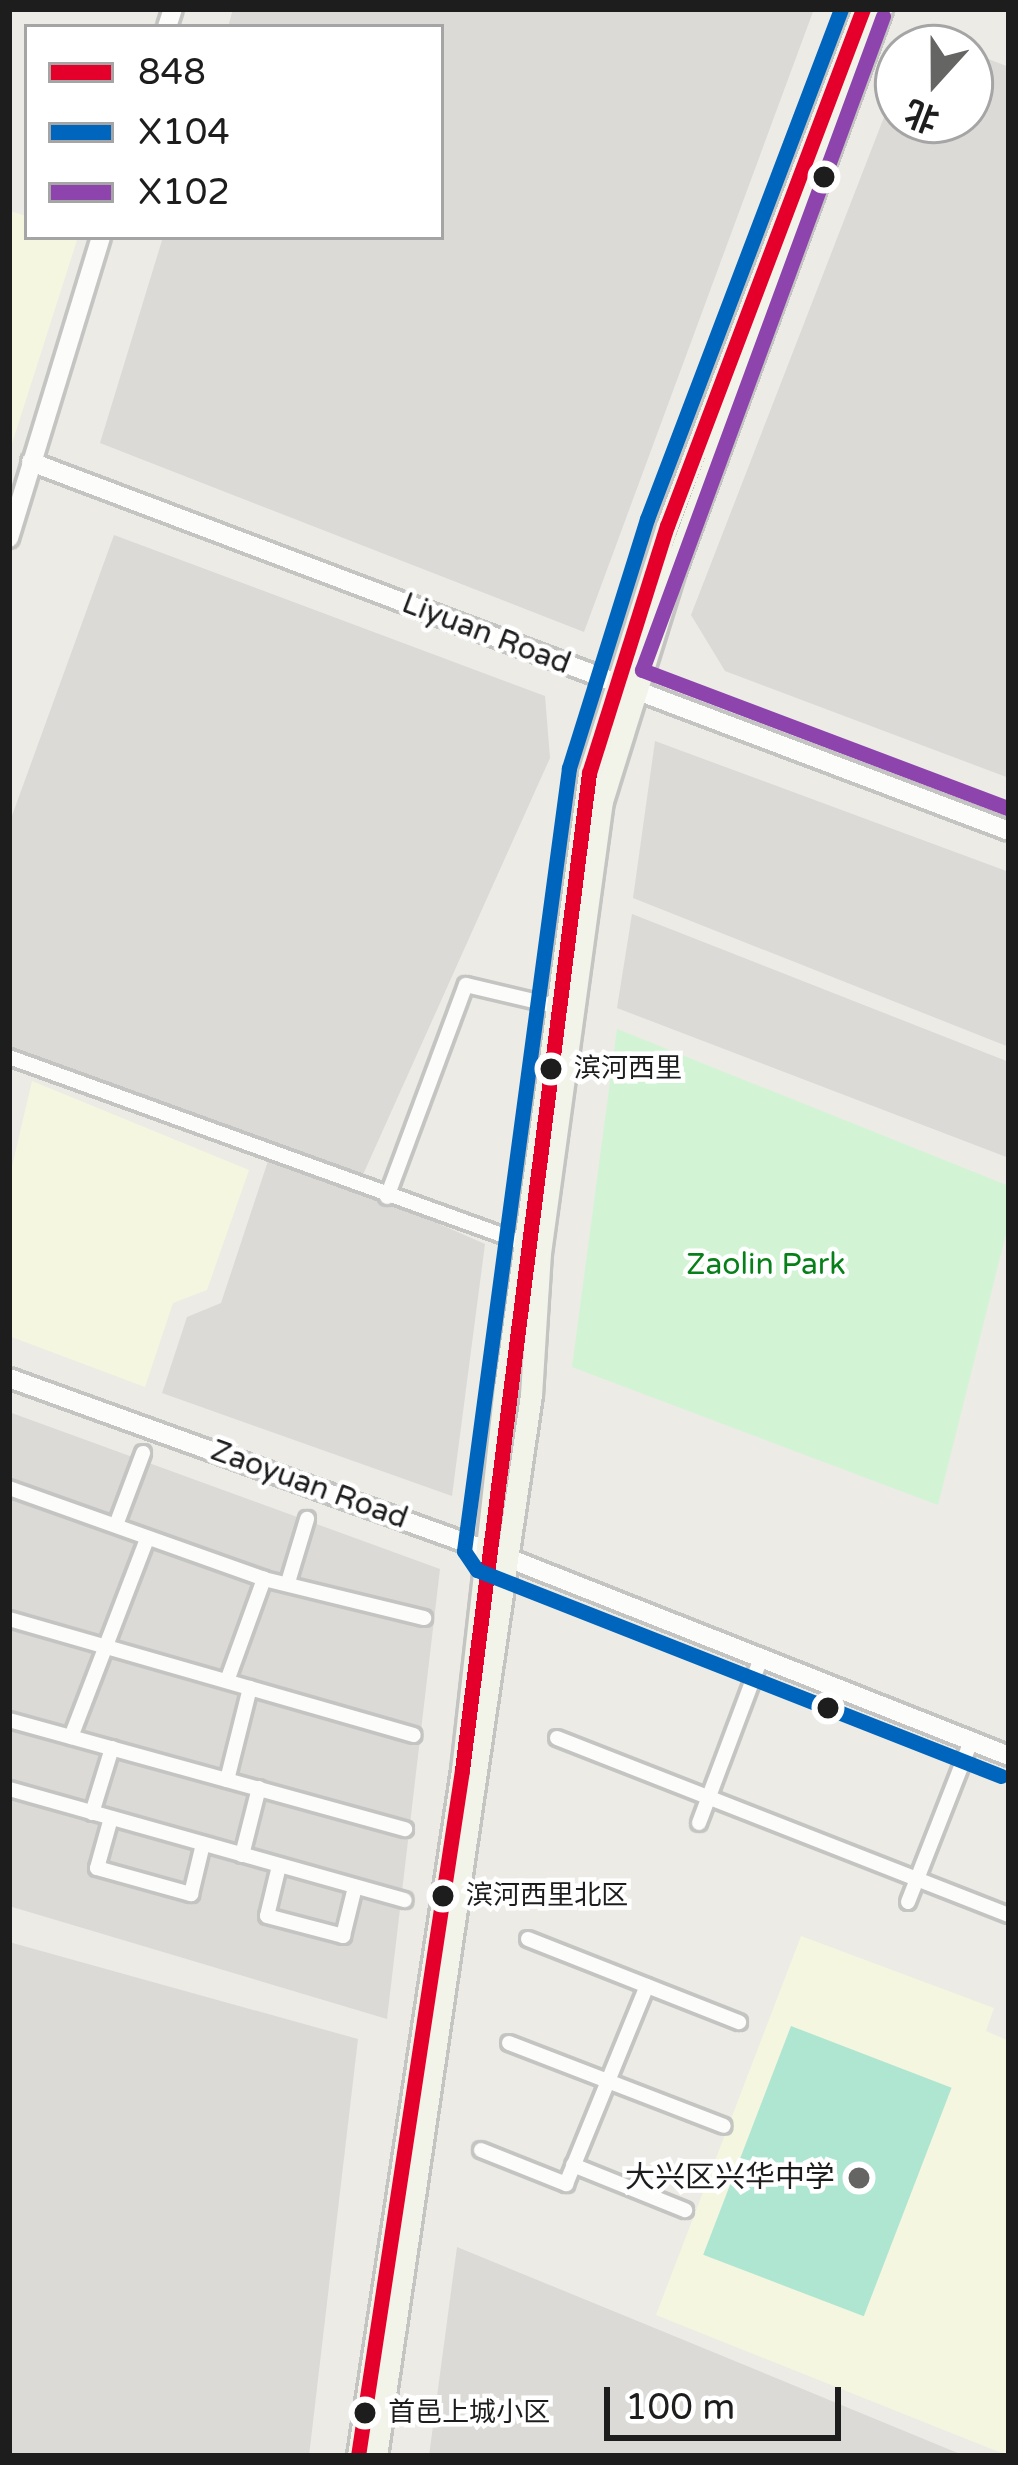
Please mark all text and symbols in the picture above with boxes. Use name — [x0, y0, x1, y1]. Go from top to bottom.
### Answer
legend — [24, 24, 444, 240]
north arrow — [874, 24, 994, 144]
text: 848 — [138, 51, 206, 94]
text: 北 — [900, 91, 944, 139]
text: X104 — [138, 111, 230, 154]
unlabelled marker — [813, 166, 835, 188]
text: X102 — [138, 171, 230, 214]
street label: Liyuan Road — [397, 585, 575, 683]
place label: 滨河西里 — [574, 1053, 682, 1085]
marker: 滨河西里 — [540, 1058, 562, 1080]
park label: Zaolin Park — [686, 1247, 846, 1283]
street label: Zaoyuan Road — [206, 1433, 412, 1537]
unlabelled marker — [817, 1697, 839, 1719]
place label: 滨河西里北区 — [466, 1880, 628, 1912]
marker: 滨河西里北区 — [432, 1885, 454, 1907]
place label: 大兴区兴华中学 — [625, 2160, 835, 2196]
marker: 大兴区兴华中学 — [846, 2165, 872, 2191]
scale bar — [610, 2363, 847, 2437]
text: 100 m — [625, 2386, 735, 2429]
place label: 首邑上城小区 — [388, 2397, 550, 2429]
marker: 首邑上城小区 — [354, 2402, 376, 2424]

